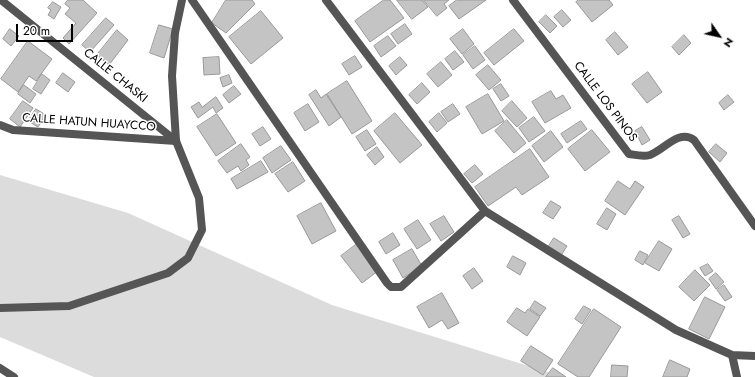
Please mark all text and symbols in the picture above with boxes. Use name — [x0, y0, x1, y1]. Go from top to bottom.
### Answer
scale bar — [18, 16, 75, 42]
north arrow — [699, 16, 739, 56]
text: 20 m — [23, 22, 50, 40]
text: N — [720, 35, 738, 51]
street label: CALLE CHASKI — [80, 46, 150, 106]
street label: CALLE LOS PINOS — [570, 59, 640, 145]
street label: CALLE HATUN HUAYCCO — [22, 111, 156, 135]

